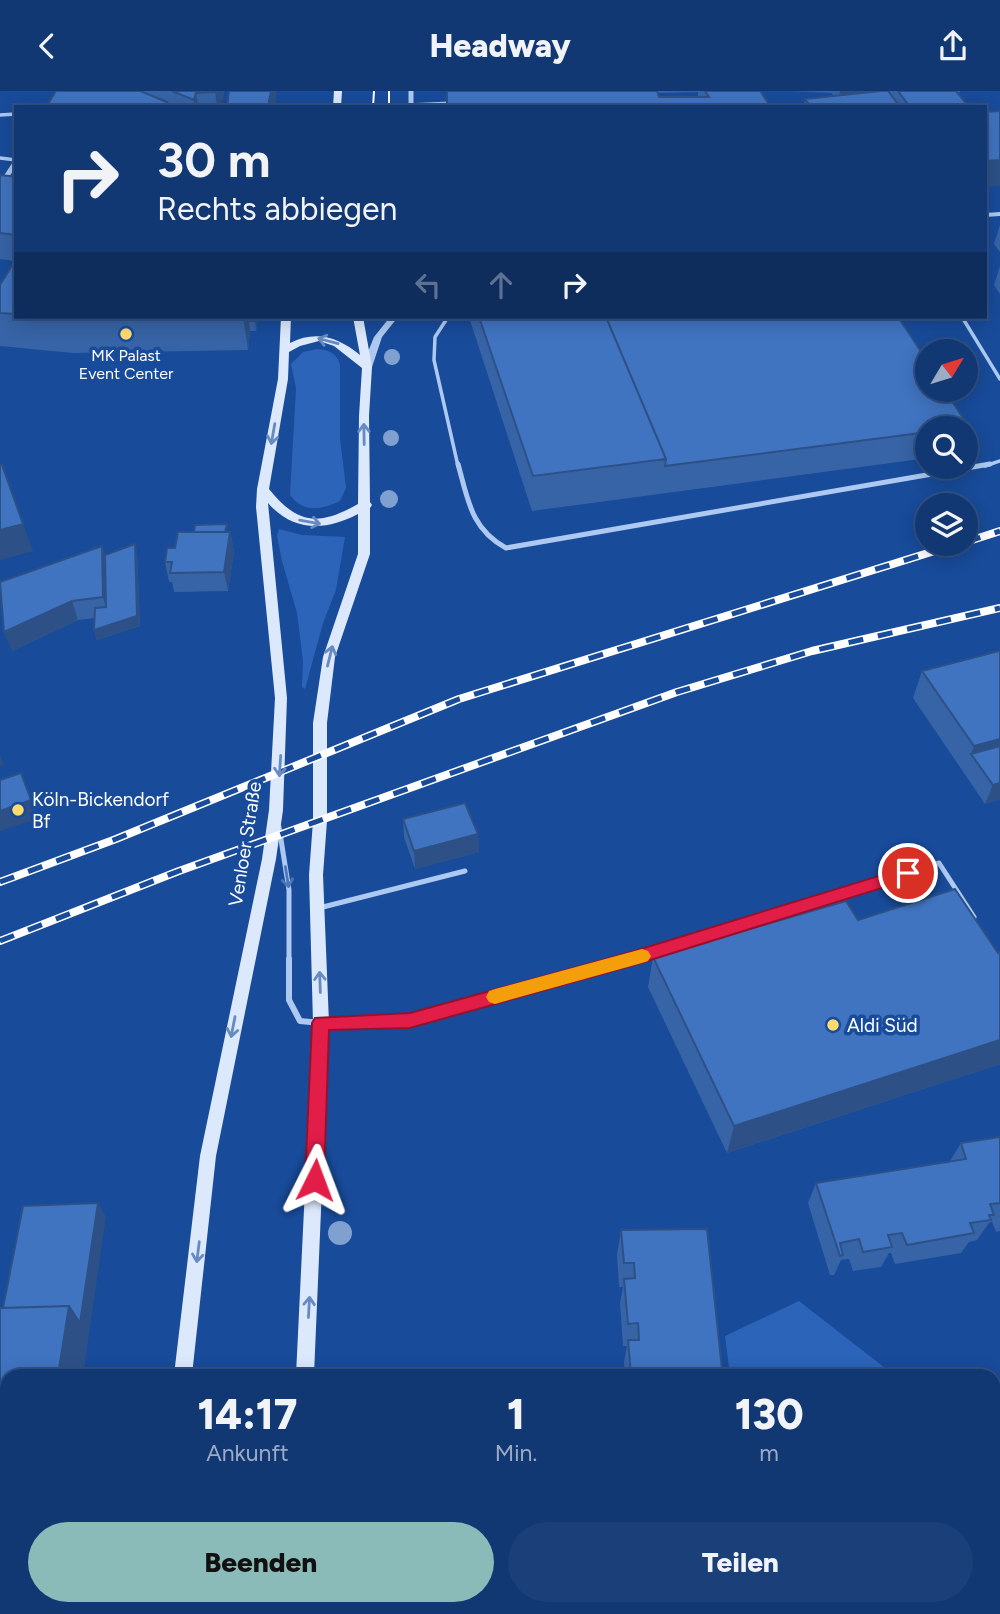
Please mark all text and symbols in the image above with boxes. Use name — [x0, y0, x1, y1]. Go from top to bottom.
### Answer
icon: back — [28, 27, 66, 65]
text: Headway — [429, 27, 571, 65]
icon: share — [934, 27, 972, 65]
text: 30 m — [157, 130, 270, 189]
icon: right — [42, 133, 133, 224]
text: Rechts abbiegen — [157, 190, 397, 228]
icon: left — [409, 266, 447, 304]
icon: ahead — [482, 266, 520, 304]
icon: right — [555, 266, 593, 304]
marker: MK Palast Event Center — [118, 326, 134, 342]
one-way arrow — [317, 334, 340, 347]
north arrow — [915, 339, 978, 403]
map controls — [915, 339, 978, 556]
place label: MK Palast Event Center — [79, 346, 174, 383]
button: search — [915, 416, 978, 479]
one-way arrow — [266, 422, 279, 445]
one-way arrow — [357, 422, 371, 445]
button: layers — [915, 493, 978, 556]
one-way arrow — [298, 516, 321, 529]
one-way arrow — [324, 645, 337, 668]
one-way arrow — [273, 754, 286, 777]
street label: Venloer Straße — [224, 780, 266, 908]
place label: Köln-Bickendorf Bf — [32, 788, 169, 833]
marker: Köln-Bickendorf Bf — [10, 802, 26, 818]
pin — [878, 843, 938, 903]
icon: arrive — [889, 854, 927, 892]
one-way arrow — [281, 865, 294, 888]
one-way arrow — [313, 971, 326, 994]
place label: Aldi Süd — [847, 1014, 918, 1037]
one-way arrow — [226, 1015, 240, 1038]
marker: Aldi Süd — [825, 1017, 841, 1033]
position arrow — [278, 1143, 352, 1217]
one-way arrow — [191, 1240, 204, 1263]
one-way arrow — [302, 1296, 315, 1319]
text: 14:17 — [197, 1389, 297, 1440]
text: 1 — [507, 1389, 525, 1440]
text: 130 — [735, 1389, 804, 1440]
text: Ankunft — [206, 1439, 289, 1467]
text: Min. — [495, 1439, 537, 1467]
text: m — [759, 1439, 779, 1467]
button: Beenden — [28, 1522, 494, 1602]
button: Teilen — [508, 1522, 973, 1602]

